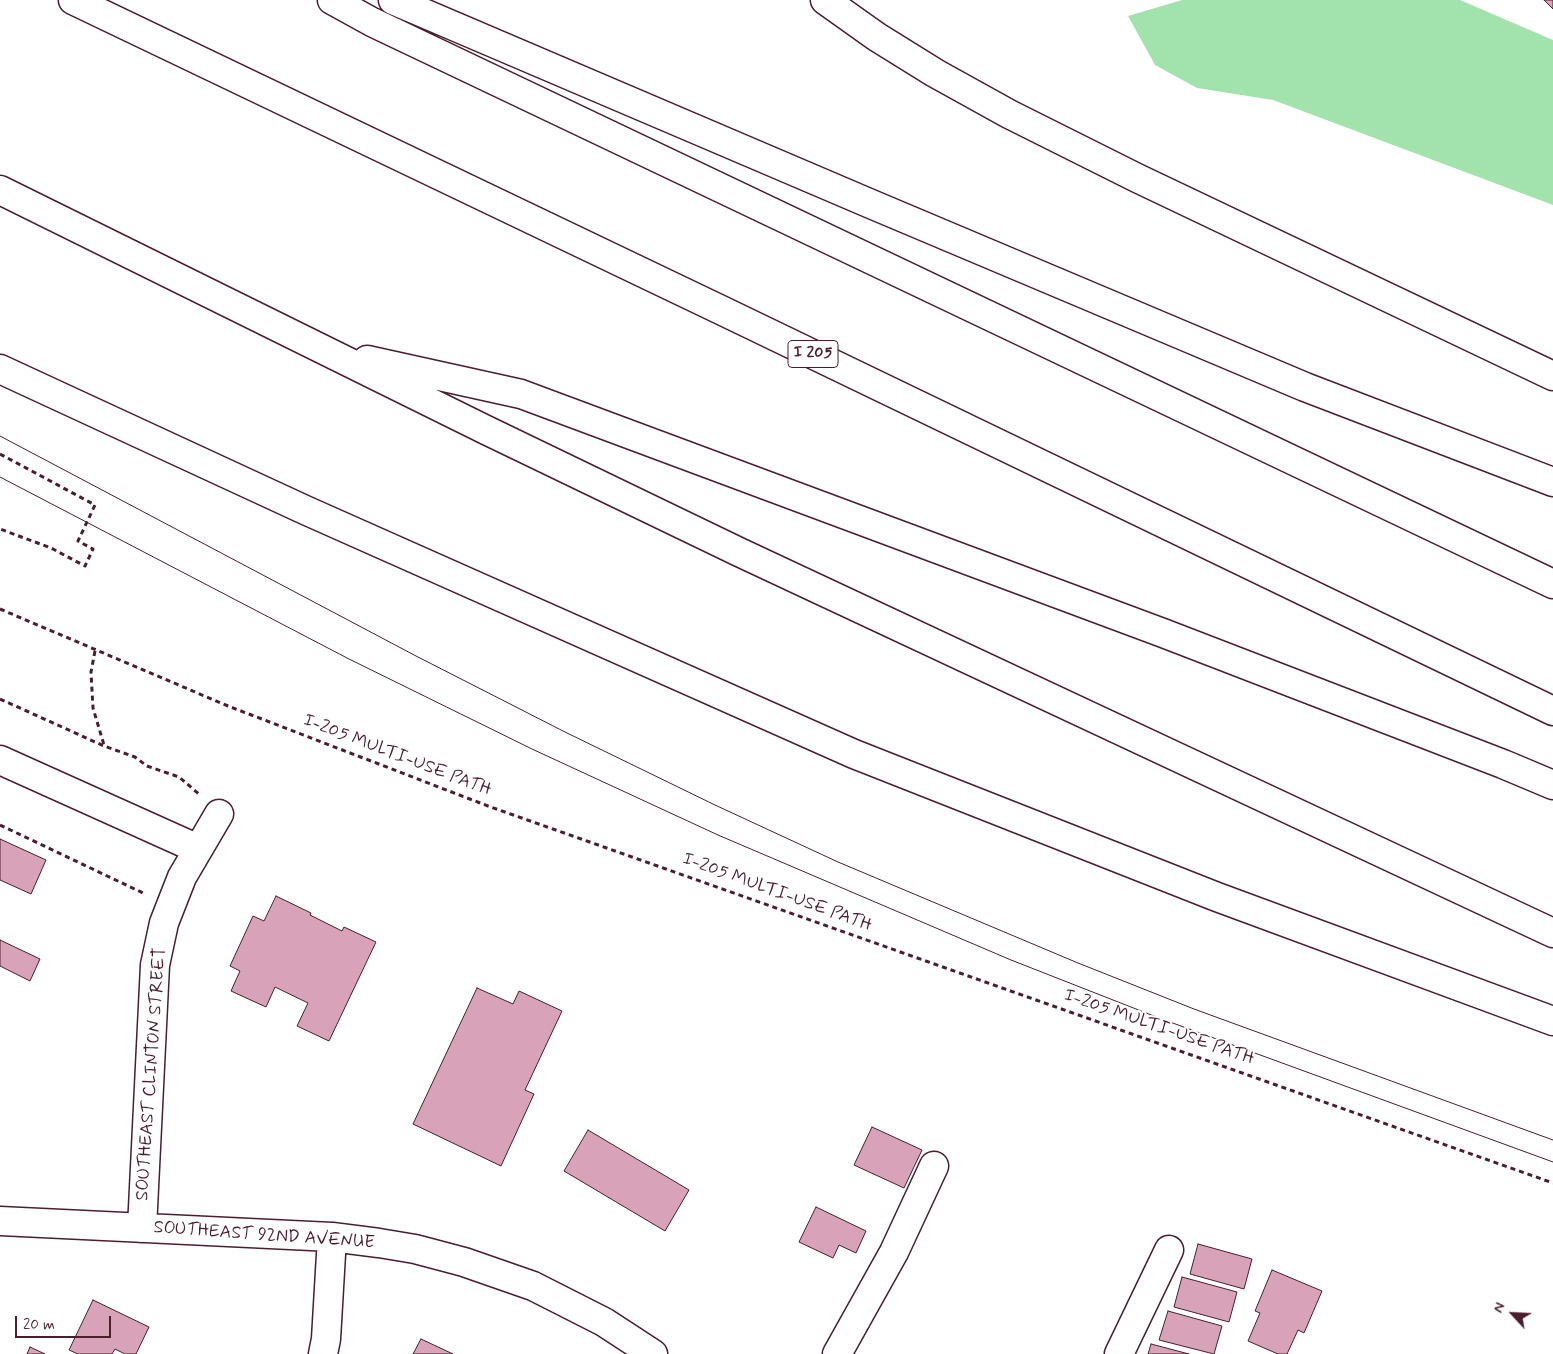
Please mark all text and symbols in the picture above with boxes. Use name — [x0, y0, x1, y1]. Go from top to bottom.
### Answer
road number: I 205 — [788, 340, 838, 368]
street label: I-205 MULTI-USE PATH — [300, 710, 494, 802]
street label: I-205 MULTI-USE PATH — [679, 849, 875, 937]
street label: SOUTHEAST CLINTON STREET — [132, 947, 172, 1201]
street label: I-205 MULTI-USE PATH — [1061, 985, 1257, 1071]
street label: SOUTHEAST 92ND AVENUE — [153, 1218, 375, 1254]
north arrow — [1488, 1289, 1538, 1339]
text: N — [1489, 1300, 1510, 1316]
scale bar — [18, 1306, 114, 1338]
text: 20 m — [23, 1315, 55, 1335]

